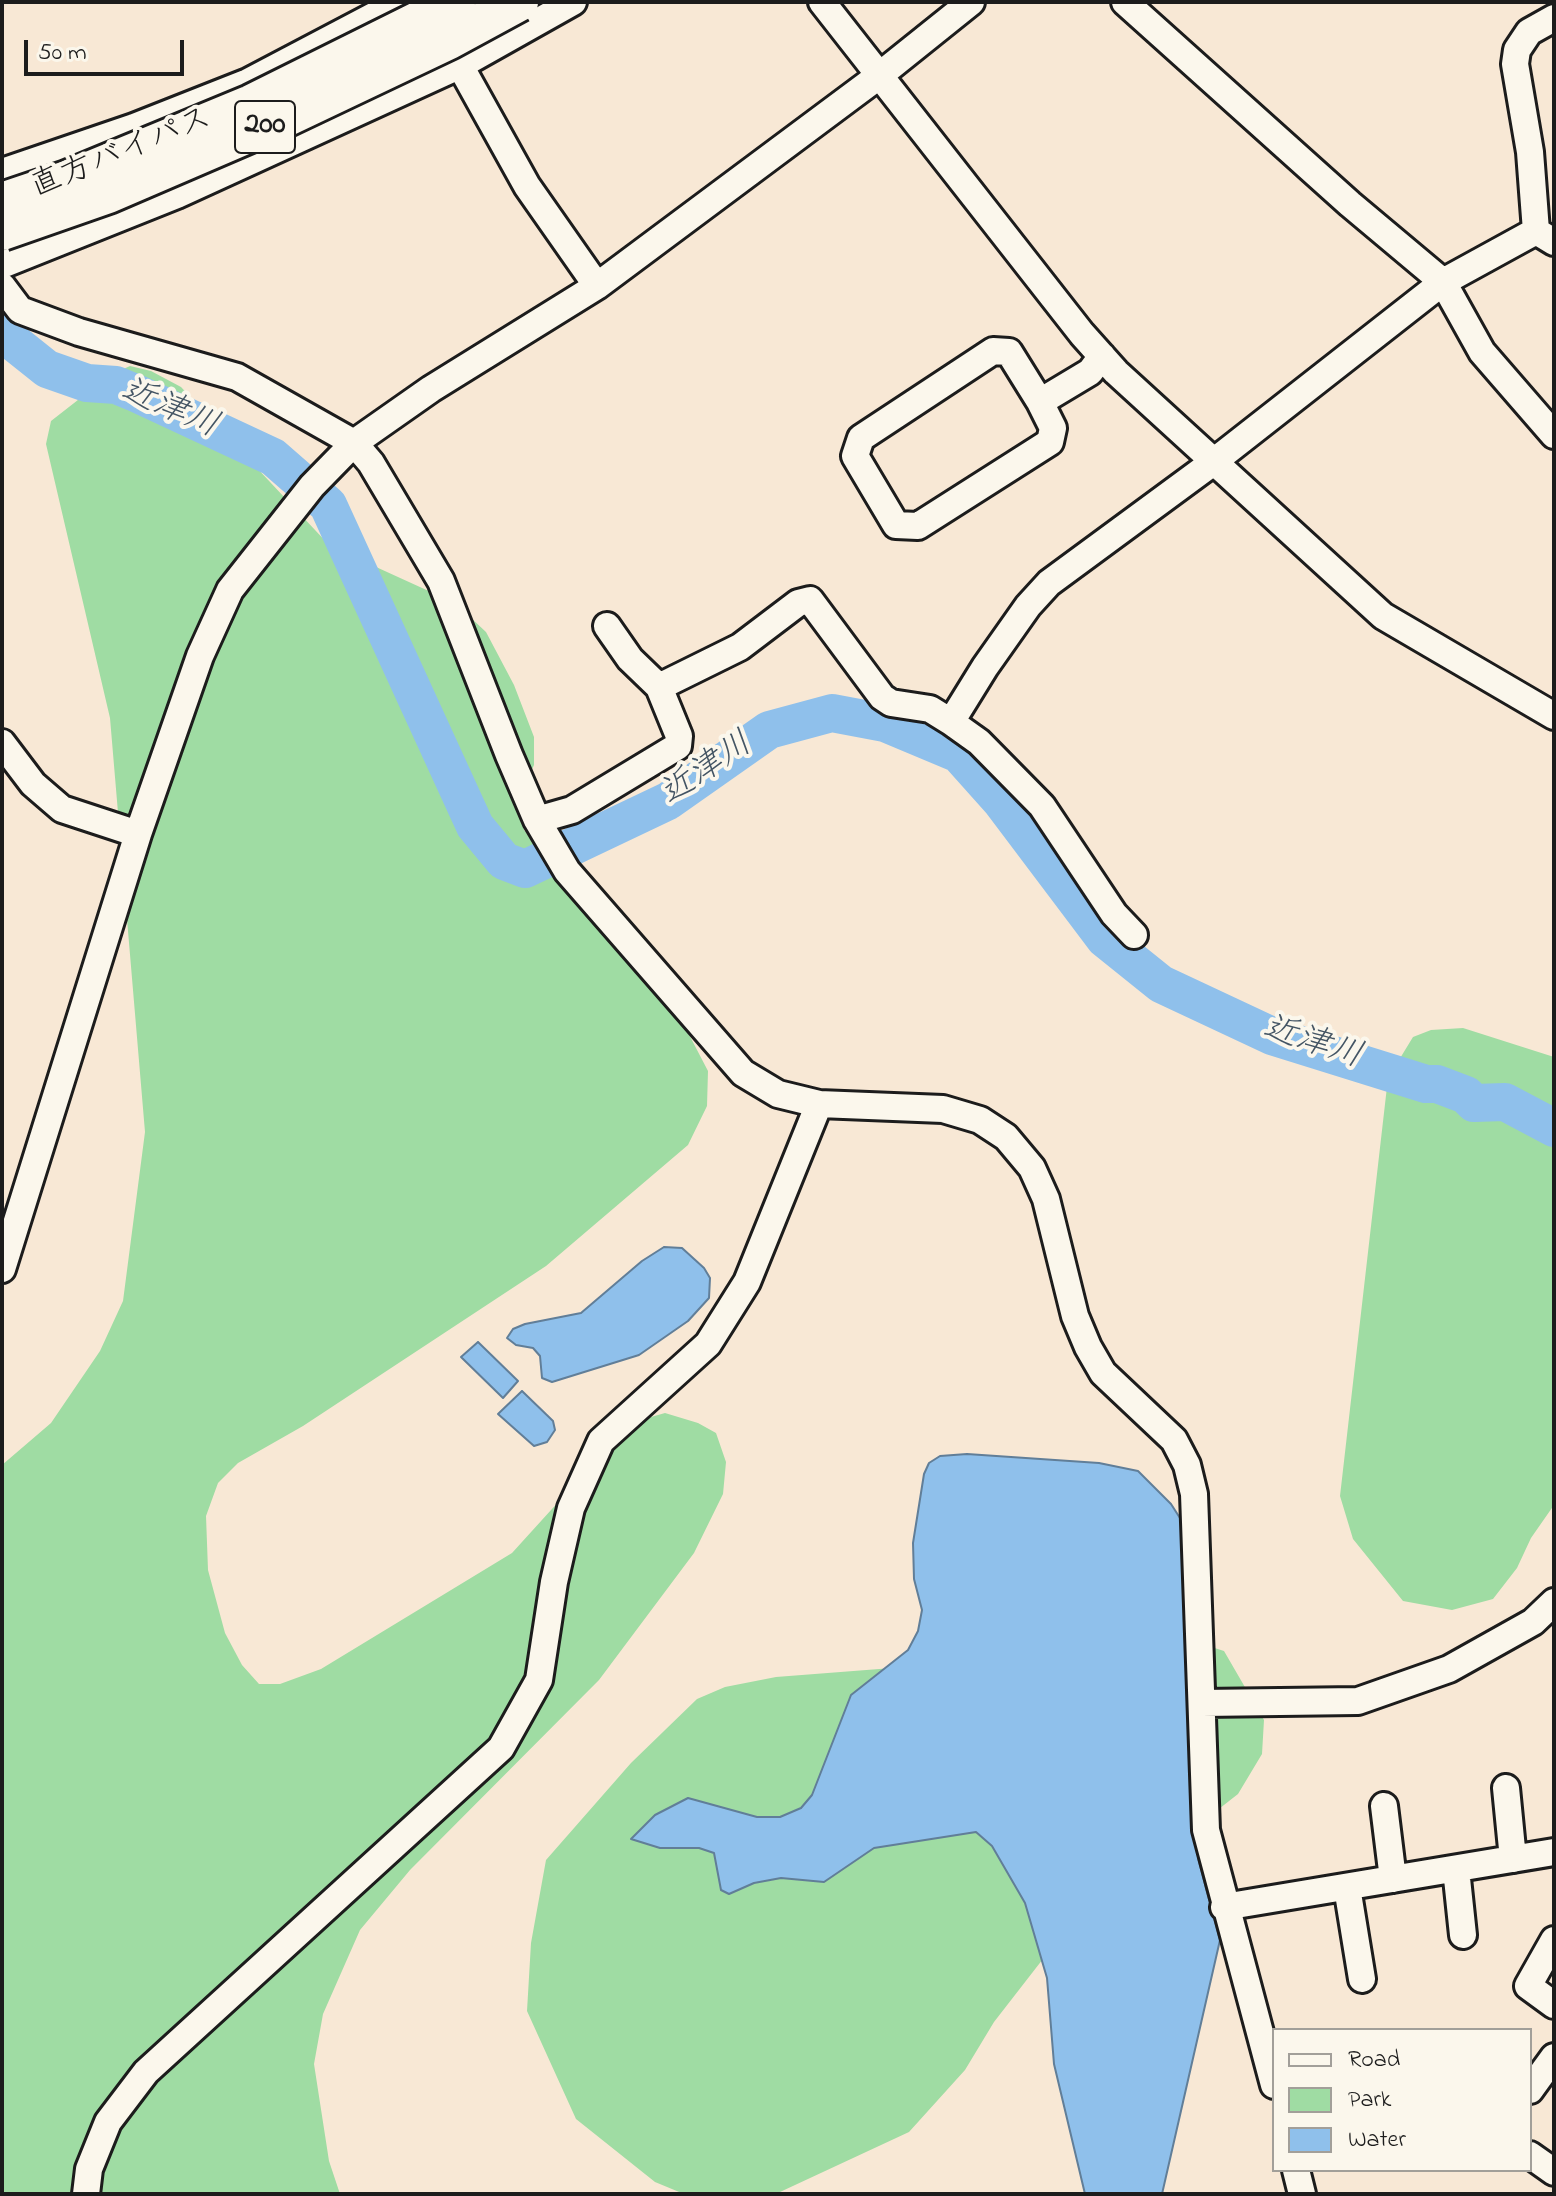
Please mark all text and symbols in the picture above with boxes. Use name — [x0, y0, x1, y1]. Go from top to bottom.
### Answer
scale bar — [28, 24, 188, 74]
text: 50 m — [38, 36, 87, 71]
street label: 直方バイパス — [26, 101, 218, 209]
road number: 200 — [235, 101, 295, 153]
water label: 近津川 — [114, 372, 224, 450]
water label: 近津川 — [654, 726, 762, 816]
water label: 近津川 — [1257, 1010, 1367, 1080]
legend — [1272, 2028, 1532, 2172]
text: Road — [1348, 2043, 1400, 2078]
text: Park — [1348, 2083, 1391, 2118]
text: Water — [1348, 2123, 1406, 2158]

